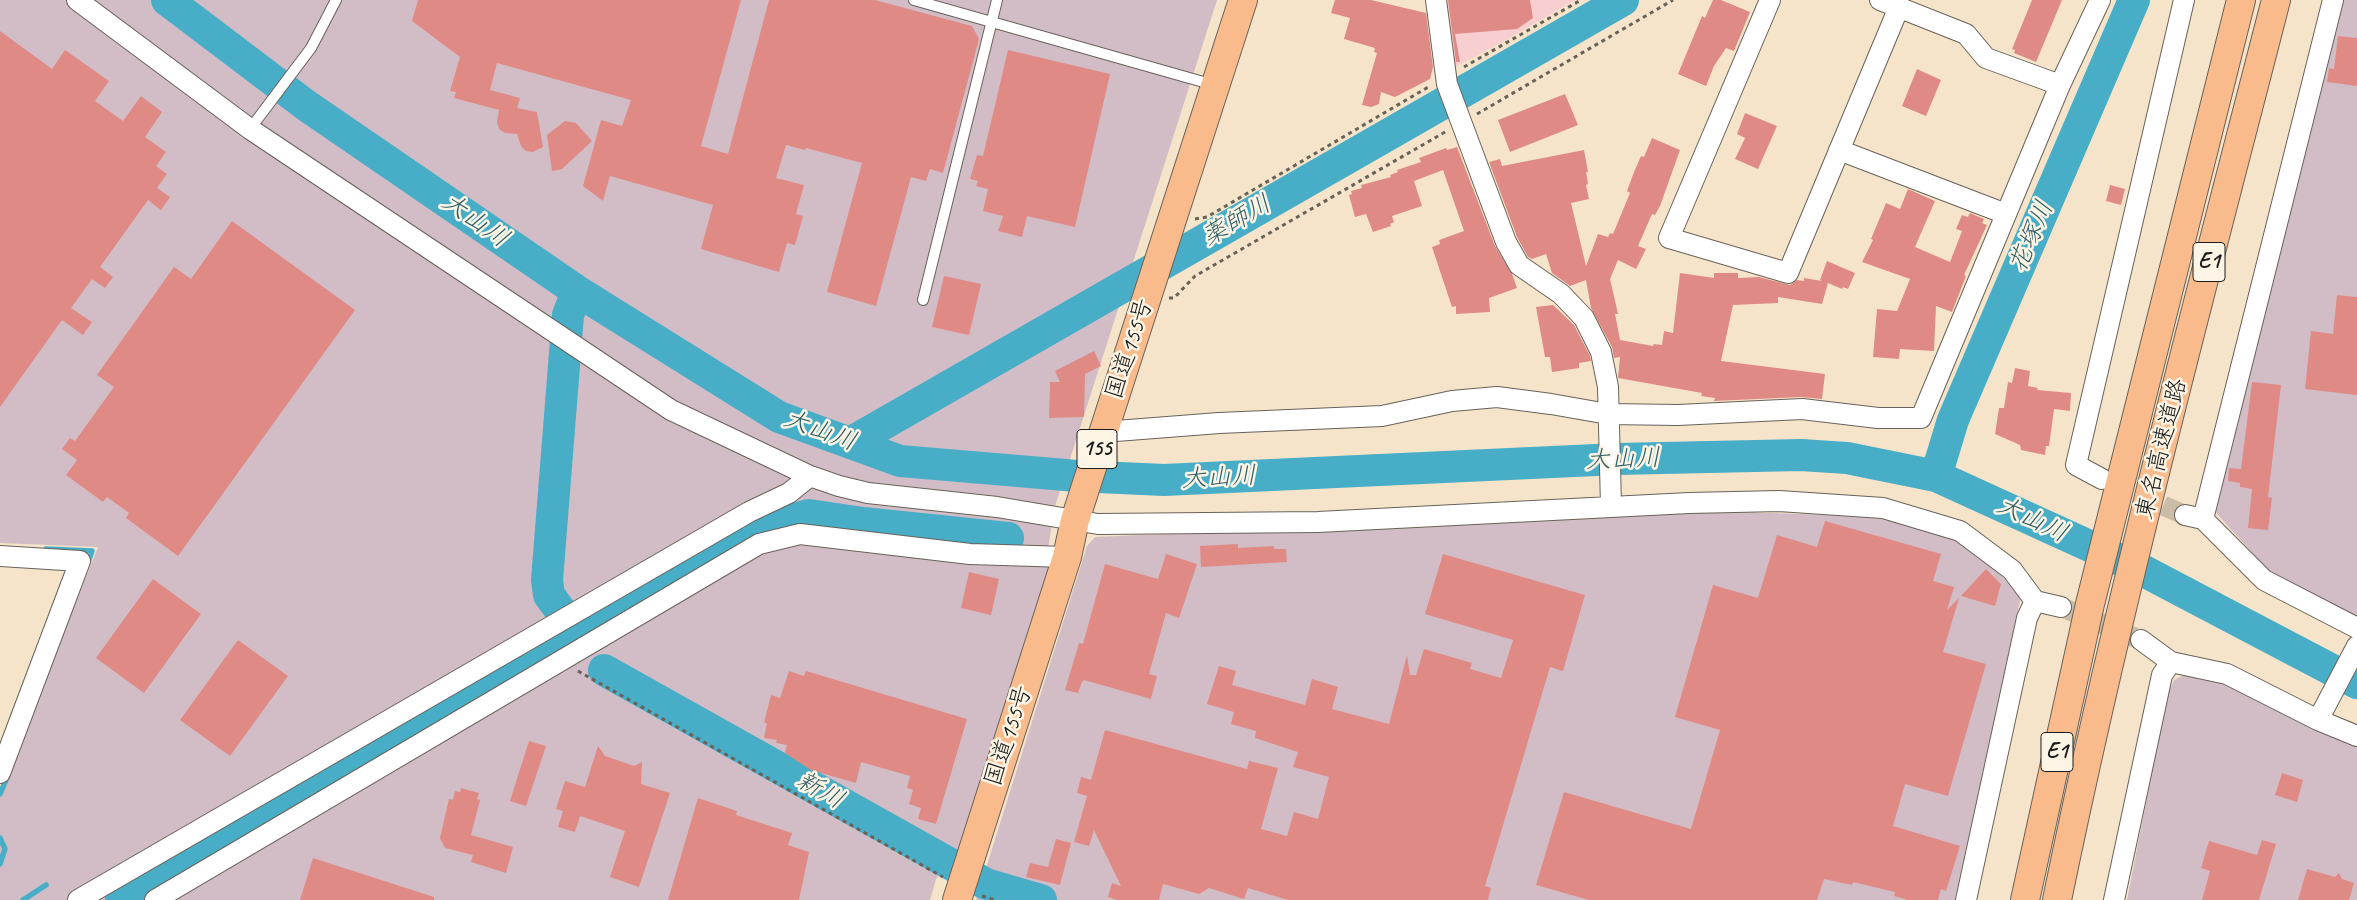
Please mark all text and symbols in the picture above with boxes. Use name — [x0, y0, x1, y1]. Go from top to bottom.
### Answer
water label: 大山川 — [436, 187, 514, 255]
water label: 薬師川 — [1197, 189, 1277, 253]
water label: 花塚川 — [2004, 197, 2060, 277]
road number: E1 — [2193, 242, 2225, 282]
street label: 国道155号 — [1100, 295, 1160, 403]
street label: 東名高速道路 — [2131, 376, 2193, 522]
water label: 大山川 — [780, 404, 860, 458]
road number: 155 — [1077, 429, 1117, 468]
water label: 大山川 — [1585, 444, 1661, 476]
water label: 大山川 — [1181, 461, 1257, 495]
water label: 大山川 — [1992, 491, 2072, 549]
street label: 国道155号 — [979, 682, 1039, 790]
road number: E1 — [2041, 732, 2073, 772]
water label: 新川 — [791, 766, 849, 816]

